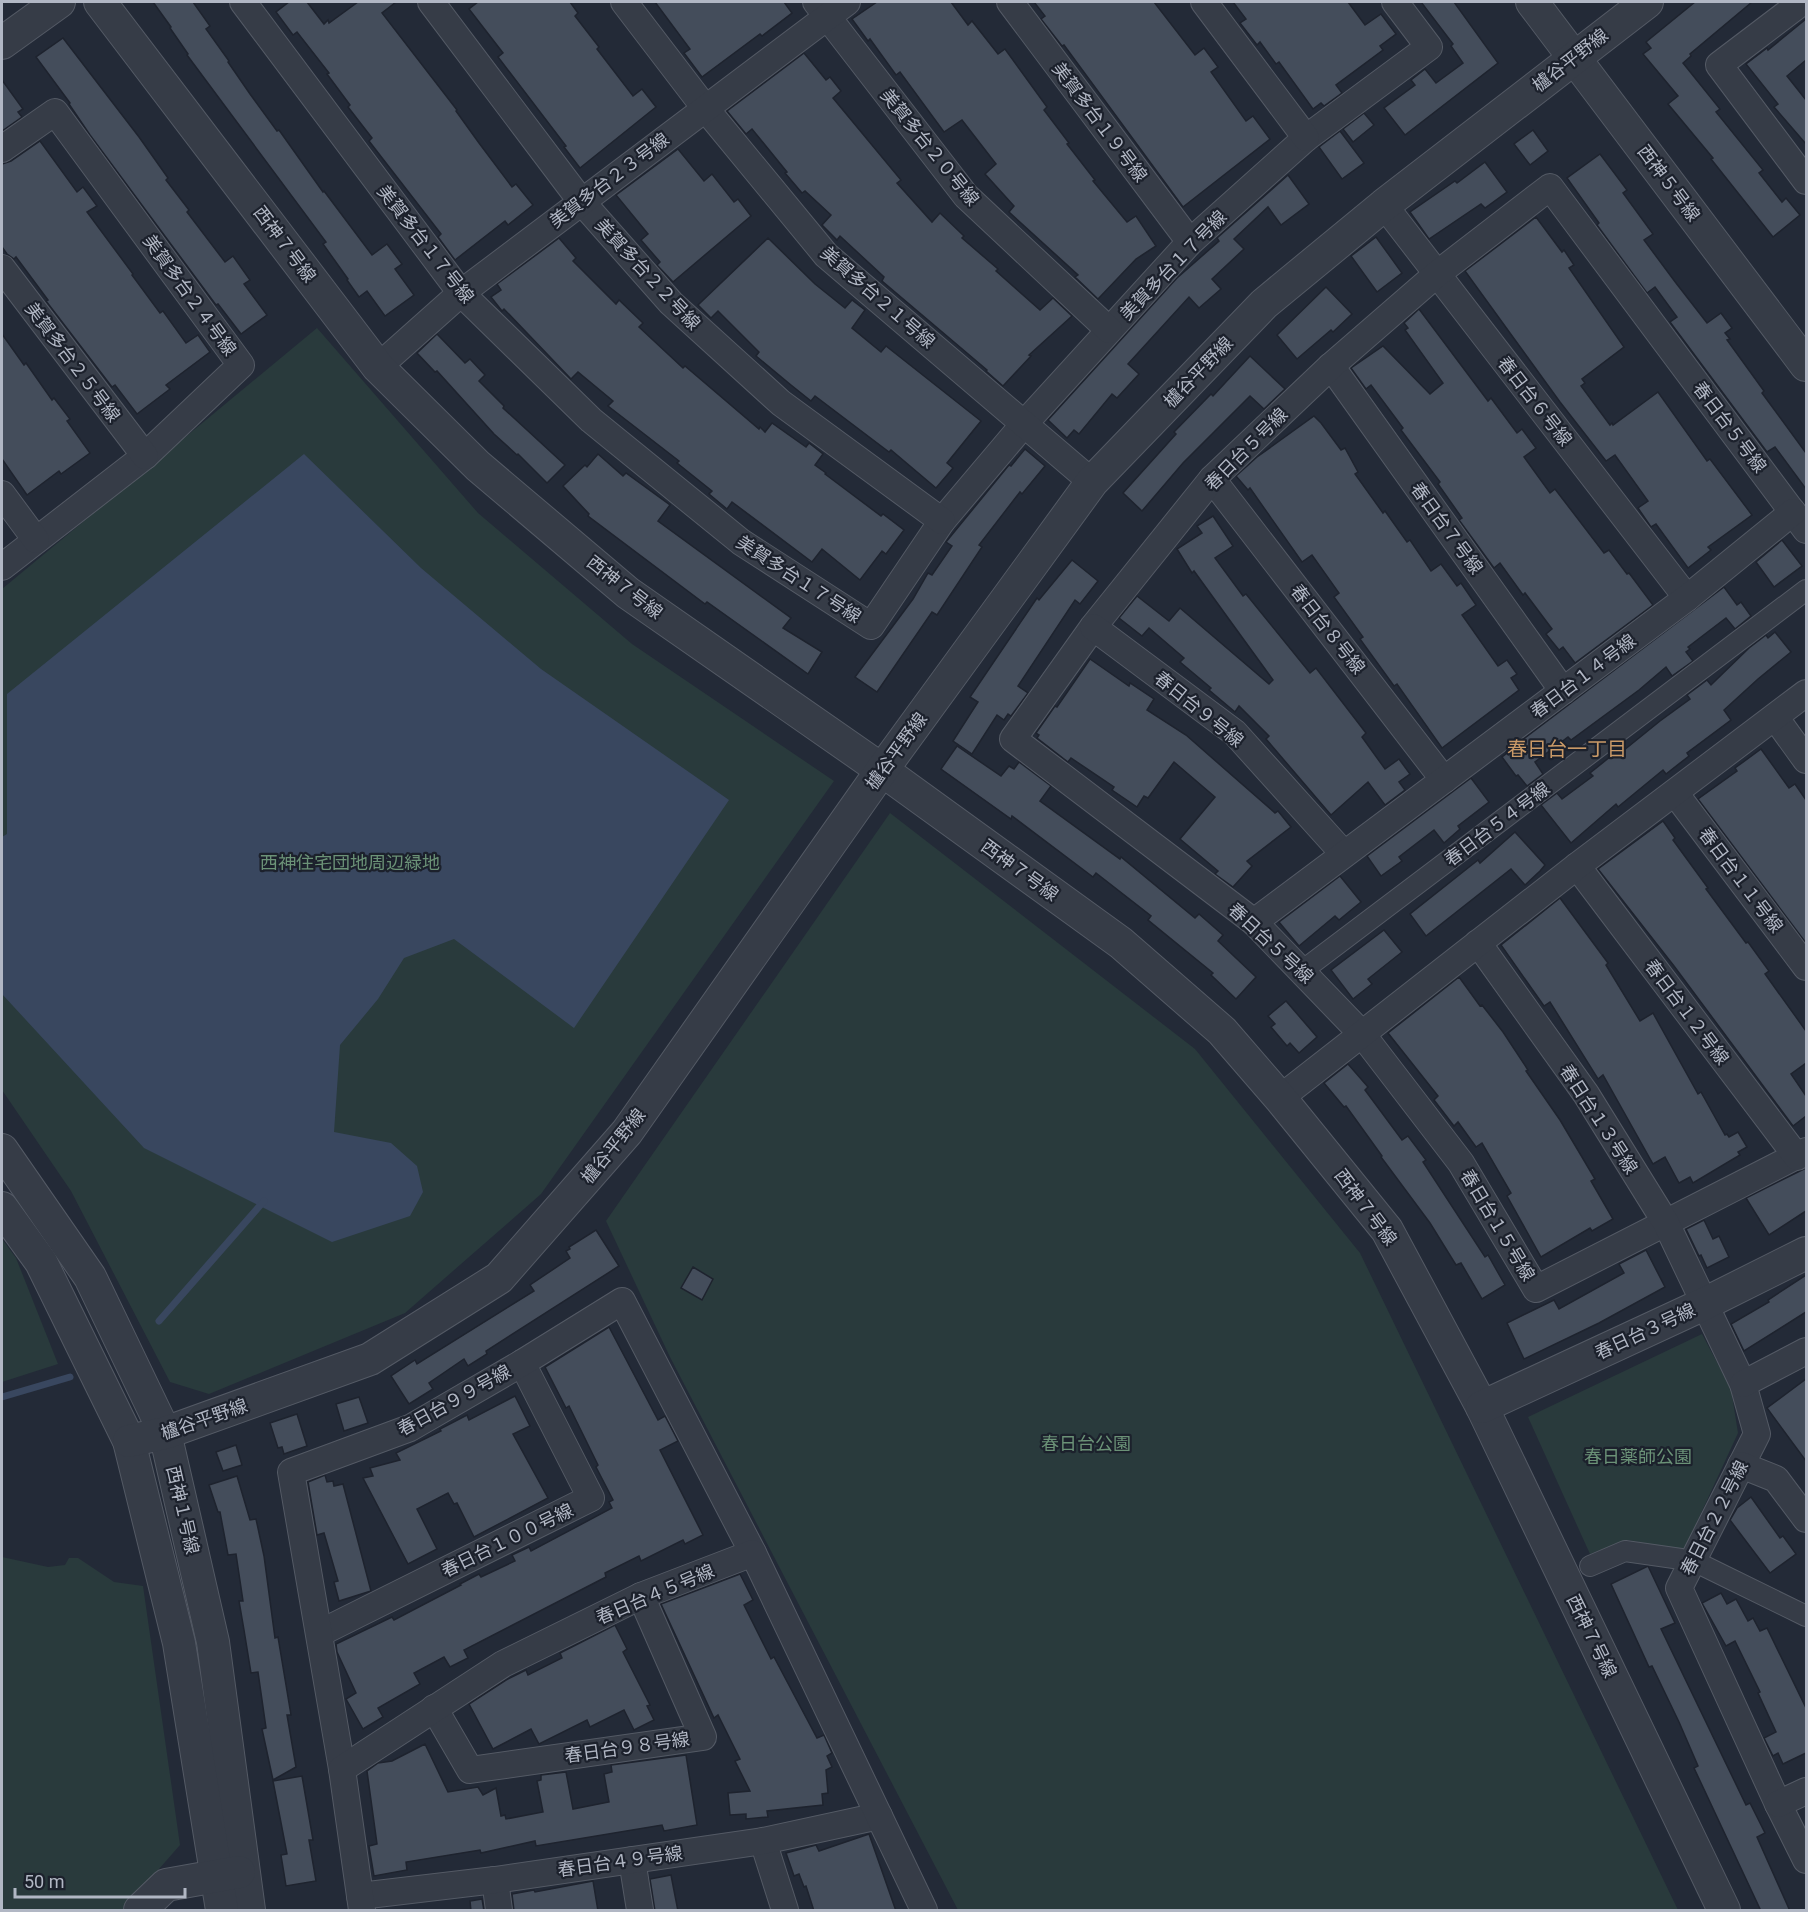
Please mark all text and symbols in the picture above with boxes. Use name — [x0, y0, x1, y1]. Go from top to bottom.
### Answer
street label: 櫨谷平野線 — [1528, 24, 1612, 96]
street label: 美賀多台１９号線 — [1048, 58, 1152, 186]
street label: 美賀多台２０号線 — [877, 84, 983, 210]
street label: 美賀多台２３号線 — [545, 128, 673, 232]
street label: 西神５号線 — [1634, 141, 1704, 225]
street label: 美賀多台１７号線 — [373, 181, 479, 307]
street label: 西神７号線 — [250, 202, 320, 286]
street label: 美賀多台１７号線 — [1115, 206, 1231, 324]
street label: 美賀多台２２号線 — [591, 214, 705, 334]
street label: 美賀多台２４号線 — [139, 231, 241, 359]
street label: 美賀多台２１号線 — [817, 242, 939, 352]
street label: 美賀多台２５号線 — [21, 298, 125, 426]
street label: 櫨谷平野線 — [1159, 332, 1237, 412]
street label: 春日台６号線 — [1493, 352, 1577, 450]
street label: 春日台５号線 — [1689, 378, 1771, 476]
street label: 春日台５号線 — [1200, 403, 1292, 495]
street label: 春日台７号線 — [1407, 478, 1487, 578]
street label: 美賀多台１７号線 — [733, 531, 865, 627]
street label: 西神７号線 — [583, 551, 667, 623]
street label: 春日台８号線 — [1286, 580, 1370, 678]
street label: 春日台１４号線 — [1526, 630, 1640, 722]
street label: 春日台９号線 — [1150, 667, 1248, 751]
street label: 櫨谷平野線 — [861, 708, 931, 794]
district label: 春日台一丁目 — [1507, 737, 1627, 761]
street label: 春日台５４号線 — [1440, 778, 1554, 870]
street label: 春日台１１号線 — [1695, 823, 1787, 937]
street label: 西神７号線 — [977, 835, 1063, 905]
park label: 西神住宅団地周辺緑地 — [260, 852, 440, 873]
street label: 春日台５号線 — [1224, 898, 1318, 988]
street label: 春日台１２号線 — [1641, 955, 1733, 1069]
street label: 春日台１３号線 — [1556, 1060, 1642, 1178]
street label: 櫨谷平野線 — [577, 1104, 649, 1188]
street label: 西神７号線 — [1331, 1165, 1401, 1249]
street label: 春日台１５号線 — [1457, 1166, 1539, 1284]
street label: 春日台３号線 — [1592, 1299, 1698, 1363]
street label: 春日台９９号線 — [394, 1360, 514, 1440]
street label: 櫨谷平野線 — [158, 1394, 250, 1444]
park label: 春日台公園 — [1041, 1433, 1131, 1454]
park label: 春日薬師公園 — [1584, 1446, 1692, 1467]
street label: 春日台２２号線 — [1676, 1457, 1752, 1579]
street label: 西神１号線 — [163, 1464, 203, 1556]
street label: 春日台１００号線 — [438, 1499, 576, 1581]
street label: 春日台４５号線 — [593, 1560, 717, 1628]
street label: 西神７号線 — [1563, 1591, 1621, 1681]
street label: 春日台９８号線 — [563, 1728, 691, 1766]
street label: 春日台４９号線 — [556, 1842, 684, 1880]
scale bar — [15, 1861, 184, 1899]
text: 50 m — [24, 1871, 64, 1892]

